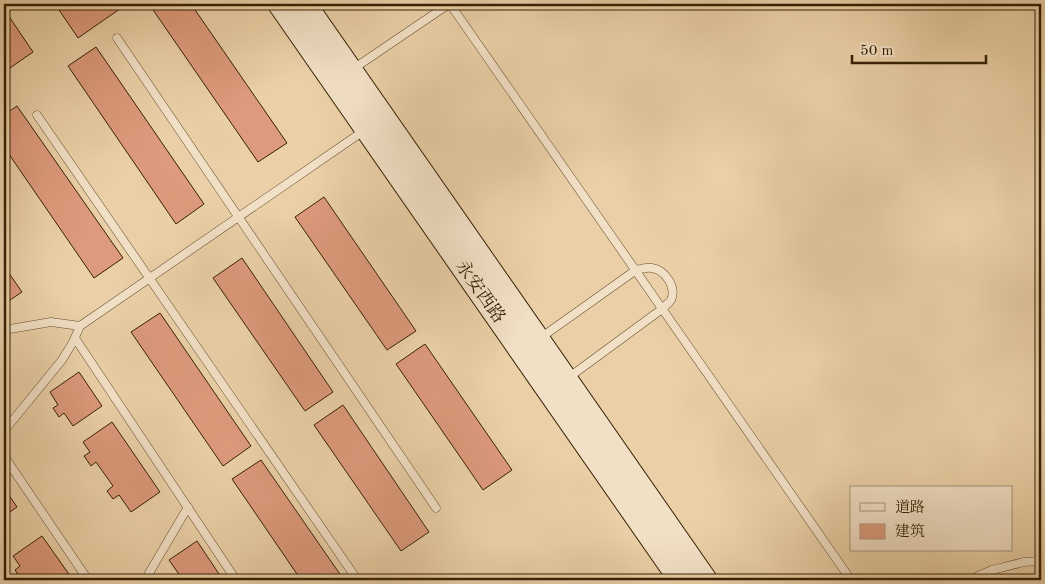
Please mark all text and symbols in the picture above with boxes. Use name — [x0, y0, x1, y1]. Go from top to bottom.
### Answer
scale bar — [852, 32, 986, 64]
text: 50 m — [860, 44, 894, 59]
street label: 永安西路 — [452, 256, 510, 327]
legend — [850, 486, 1012, 552]
text: 道路 — [895, 499, 925, 516]
text: 建筑 — [895, 523, 925, 540]

